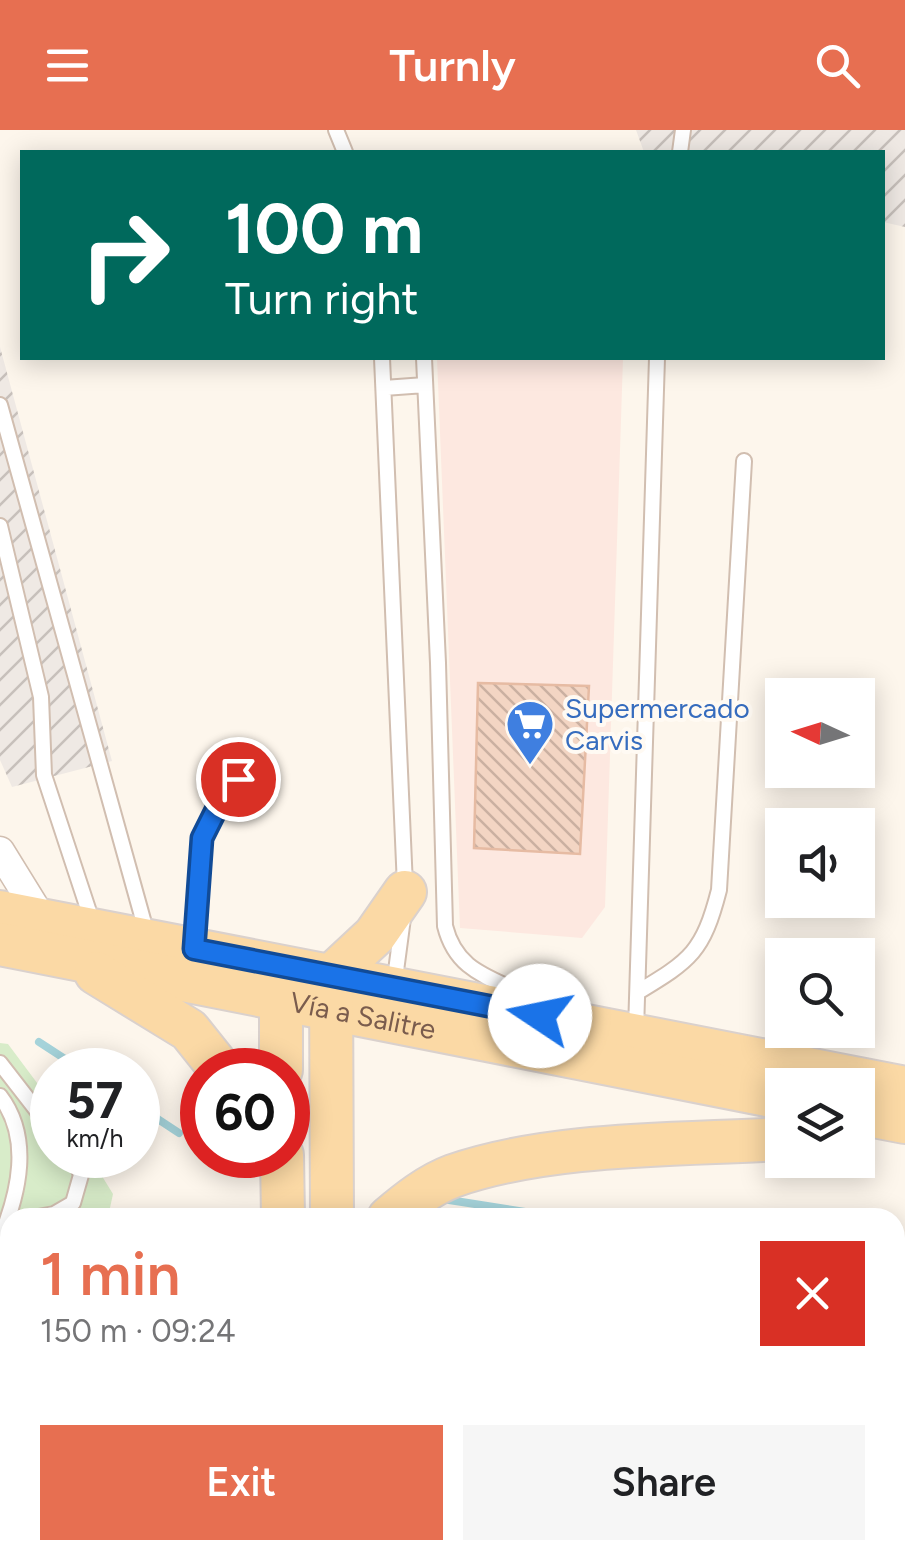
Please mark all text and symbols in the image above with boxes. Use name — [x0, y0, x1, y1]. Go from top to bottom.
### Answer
icon: menu — [40, 38, 95, 93]
text: Turnly — [389, 38, 516, 92]
icon: search — [810, 38, 865, 93]
text: 100 m — [225, 186, 423, 271]
icon: right — [60, 190, 190, 320]
text: Turn right — [225, 271, 418, 325]
north arrow — [765, 678, 875, 788]
map controls — [765, 678, 875, 1178]
place label: Supermercado Carvis — [565, 691, 750, 757]
supermarket icon: Supermercado Carvis — [504, 698, 556, 766]
pin — [196, 737, 281, 822]
icon: arrive — [211, 752, 266, 807]
button: sound — [765, 808, 875, 918]
button: search — [765, 938, 875, 1048]
position arrow — [488, 964, 592, 1068]
street label: Vía a Salitre — [287, 985, 439, 1046]
speed limit sign: 60 — [180, 1048, 310, 1178]
button: layers — [765, 1068, 875, 1178]
text: 57 — [67, 1070, 123, 1131]
text: km/h — [66, 1123, 124, 1153]
text: 1 min — [40, 1238, 180, 1310]
button: close — [760, 1241, 865, 1346]
text: 150 m · 09:24 — [40, 1312, 236, 1350]
button: Exit — [40, 1425, 443, 1540]
button: Share — [463, 1425, 865, 1540]

